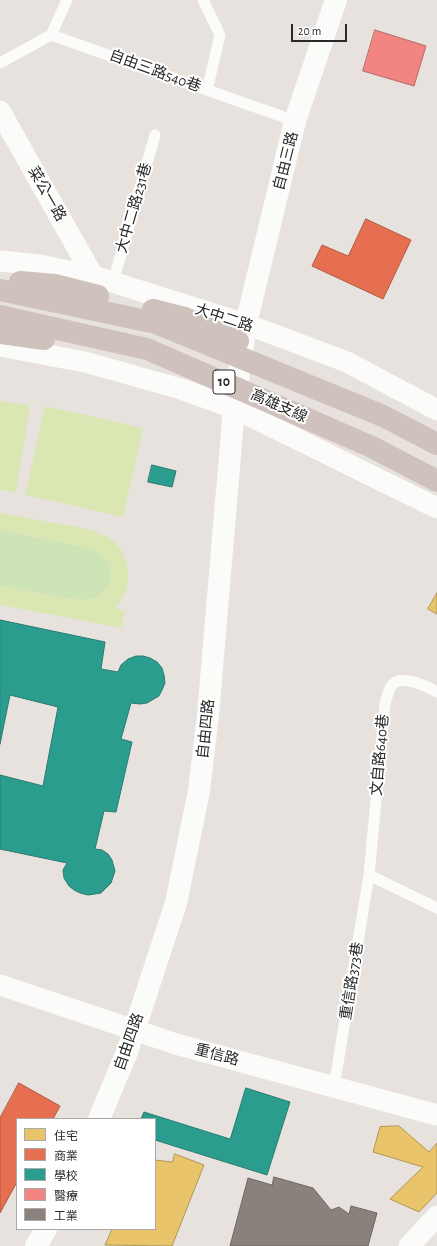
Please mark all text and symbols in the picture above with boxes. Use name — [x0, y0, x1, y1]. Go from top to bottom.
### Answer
scale bar — [293, 16, 349, 42]
text: 20 m — [298, 25, 321, 37]
street label: 自由三路540巷 — [107, 46, 203, 96]
street label: 自由三路 — [270, 130, 302, 192]
street label: 大中二路231巷 — [113, 161, 155, 255]
street label: 菜公一路 — [24, 164, 70, 224]
street label: 大中二路 — [193, 300, 255, 336]
road number: 10 — [213, 370, 235, 394]
street label: 高雄支線 — [248, 386, 310, 426]
street label: 自由四路 — [194, 698, 218, 760]
street label: 文自路640巷 — [367, 713, 393, 797]
street label: 重信路373巷 — [337, 941, 367, 1021]
street label: 自由四路 — [111, 1011, 147, 1073]
street label: 重信路 — [193, 1040, 241, 1070]
legend — [16, 1118, 156, 1230]
text: 住宅 — [54, 1130, 78, 1142]
text: 商業 — [54, 1150, 78, 1162]
text: 學校 — [54, 1170, 78, 1182]
text: 醫療 — [54, 1190, 78, 1202]
text: 工業 — [54, 1210, 78, 1222]

